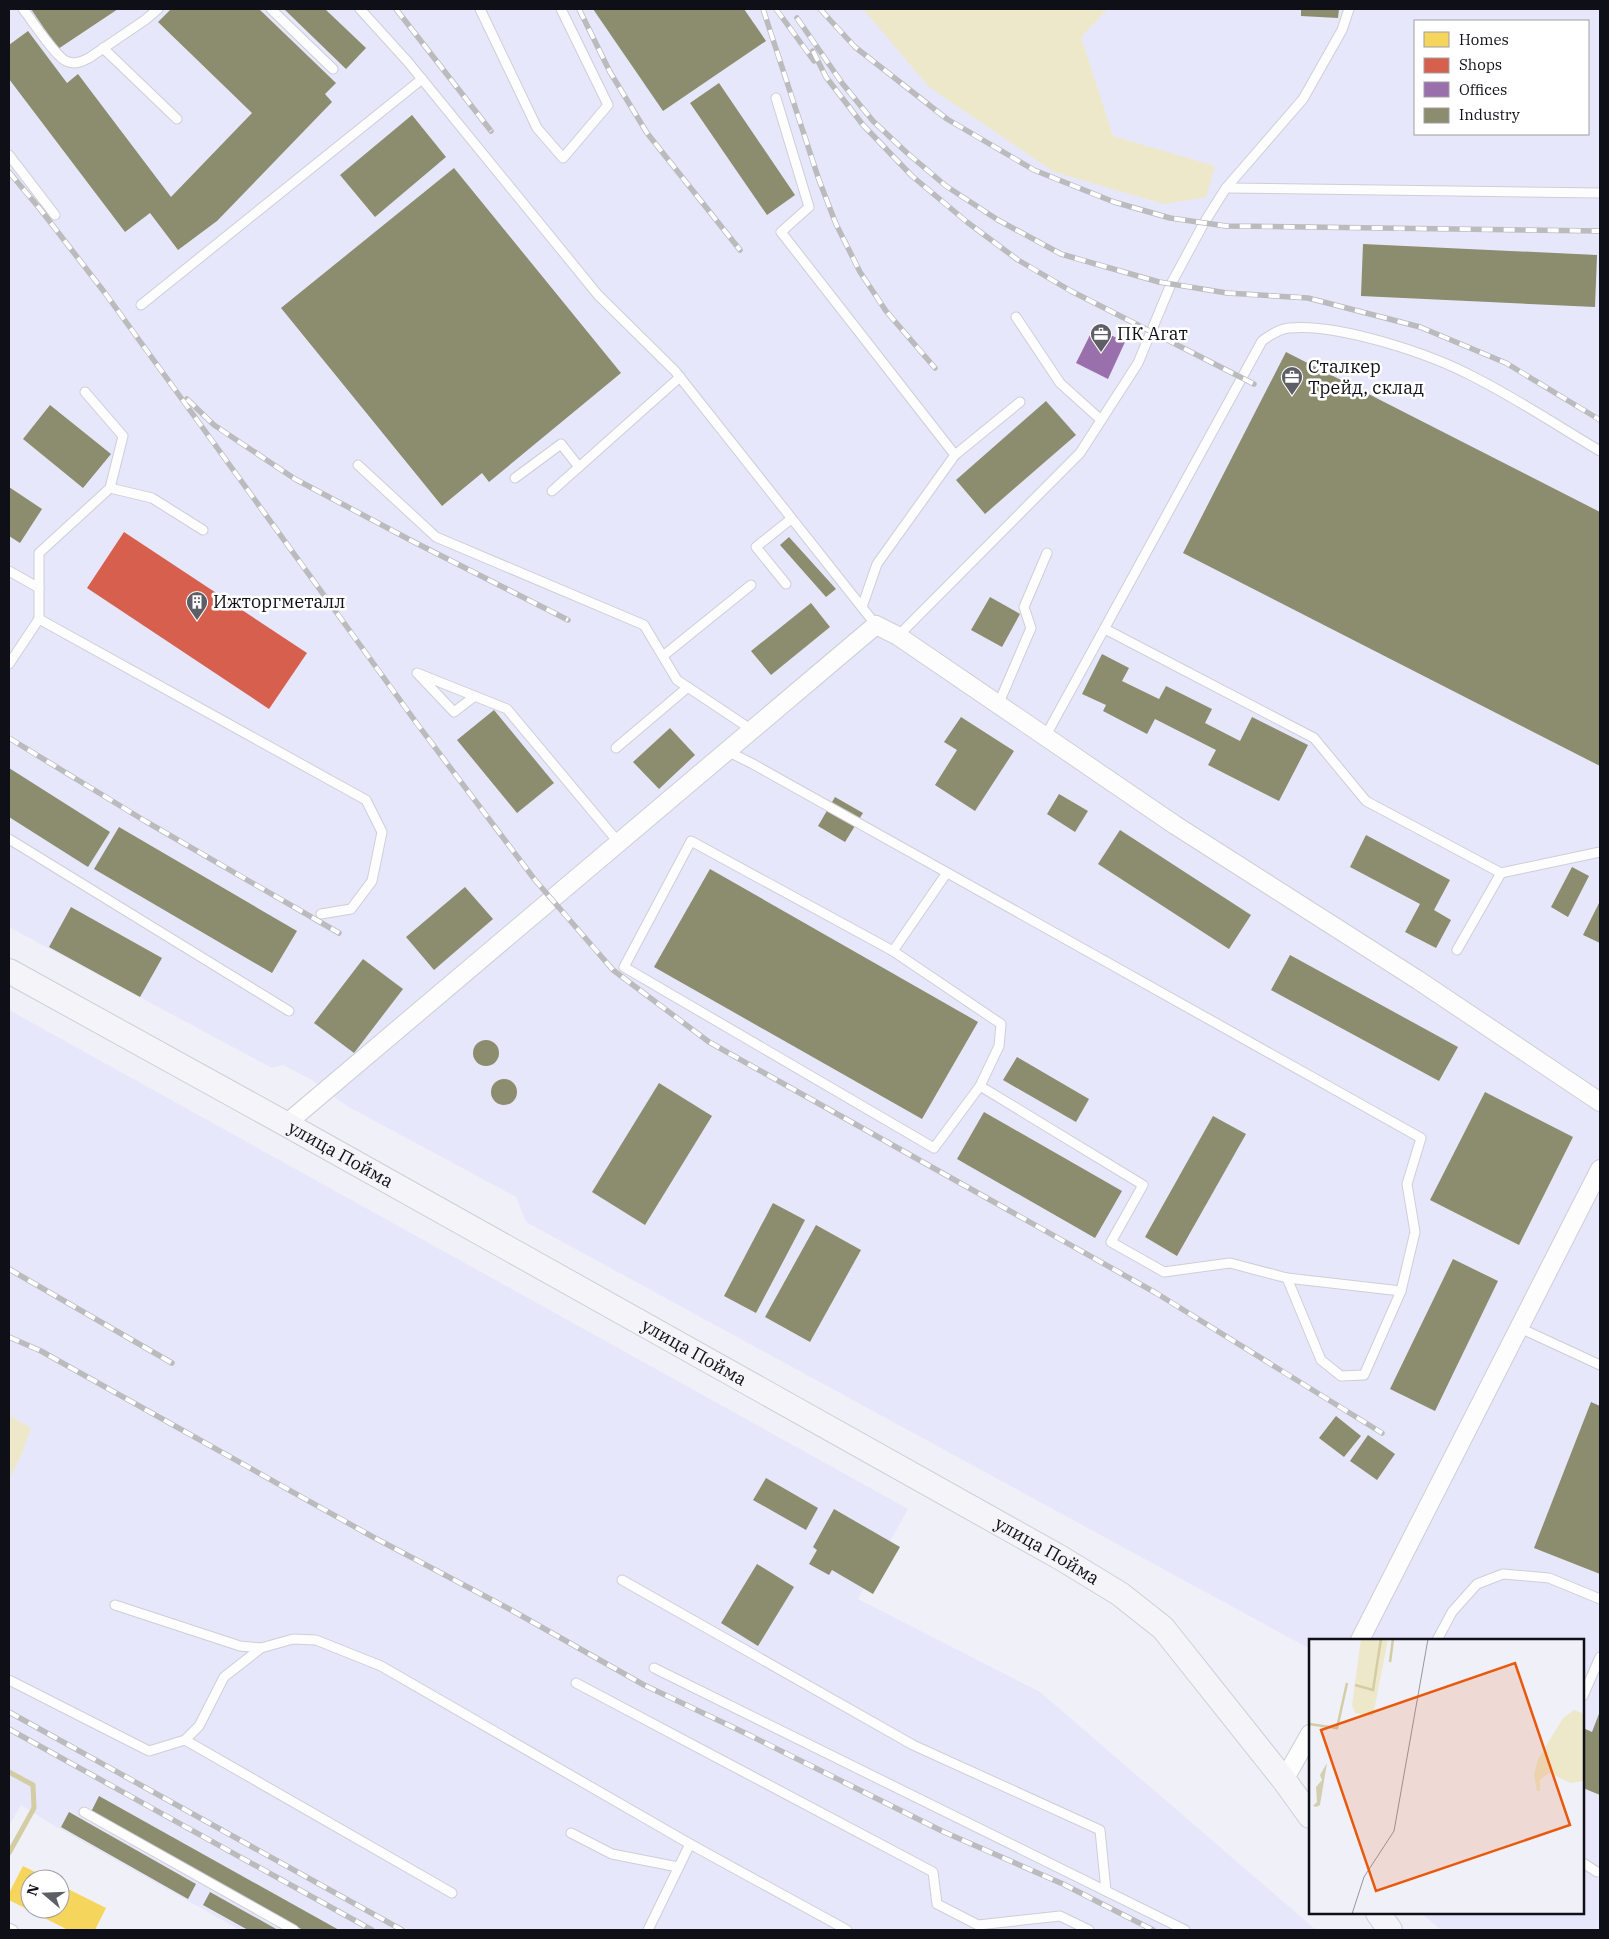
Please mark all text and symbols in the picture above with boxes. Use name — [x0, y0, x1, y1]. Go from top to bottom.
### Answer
legend — [1414, 20, 1589, 135]
text: Homes — [1459, 30, 1509, 49]
text: Shops — [1459, 55, 1502, 74]
text: Offices — [1459, 80, 1507, 99]
text: Industry — [1459, 105, 1520, 124]
office icon: ПК Агат — [1089, 322, 1113, 353]
place label: ПК Агат — [1117, 322, 1188, 345]
place label: Сталкер Трейд, склад — [1308, 355, 1424, 399]
office icon: Сталкер Трейд, склад — [1280, 365, 1304, 396]
building icon: Ижторгметалл — [185, 590, 209, 621]
place label: Ижторгметалл — [213, 590, 345, 613]
street label: улица Пойма — [284, 1115, 398, 1193]
street label: улица Пойма — [637, 1313, 751, 1391]
street label: улица Пойма — [991, 1511, 1104, 1590]
inset map — [1309, 1639, 1584, 1914]
north arrow — [20, 1869, 70, 1919]
text: N — [22, 1882, 43, 1898]

